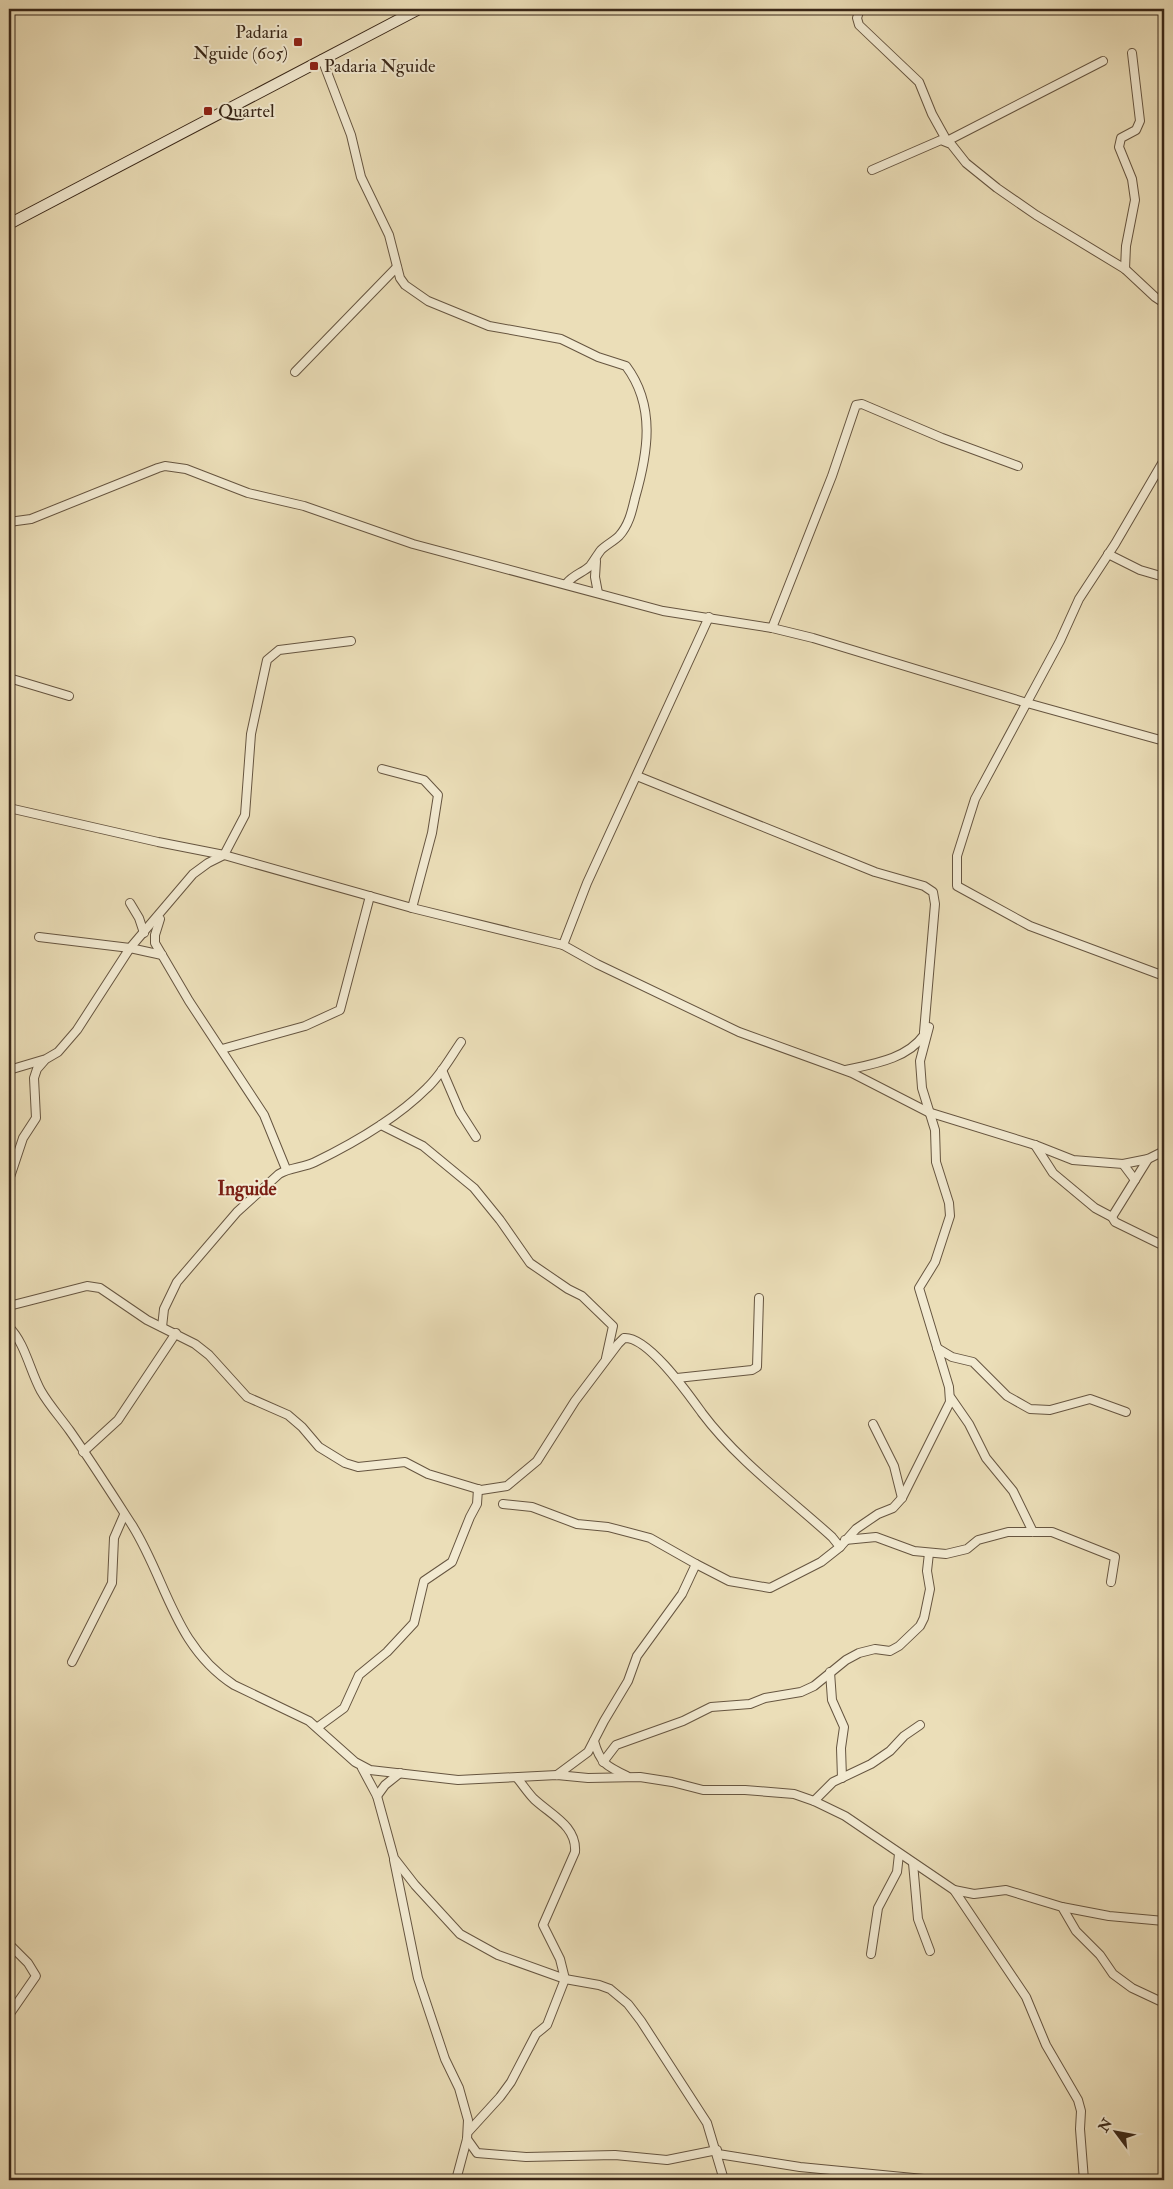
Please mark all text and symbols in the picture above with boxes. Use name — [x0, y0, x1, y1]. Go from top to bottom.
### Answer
place label: Padaria Nguide (605) — [193, 21, 289, 65]
marker: Padaria Nguide (605) — [292, 36, 304, 48]
place label: Padaria Nguide — [324, 55, 436, 78]
marker: Padaria Nguide — [308, 60, 320, 72]
place label: Quartel — [218, 100, 275, 123]
marker: Quartel — [202, 105, 214, 117]
district label: Inguide — [217, 1177, 277, 1202]
north arrow — [1090, 2106, 1140, 2156]
text: N — [1094, 2115, 1116, 2136]

